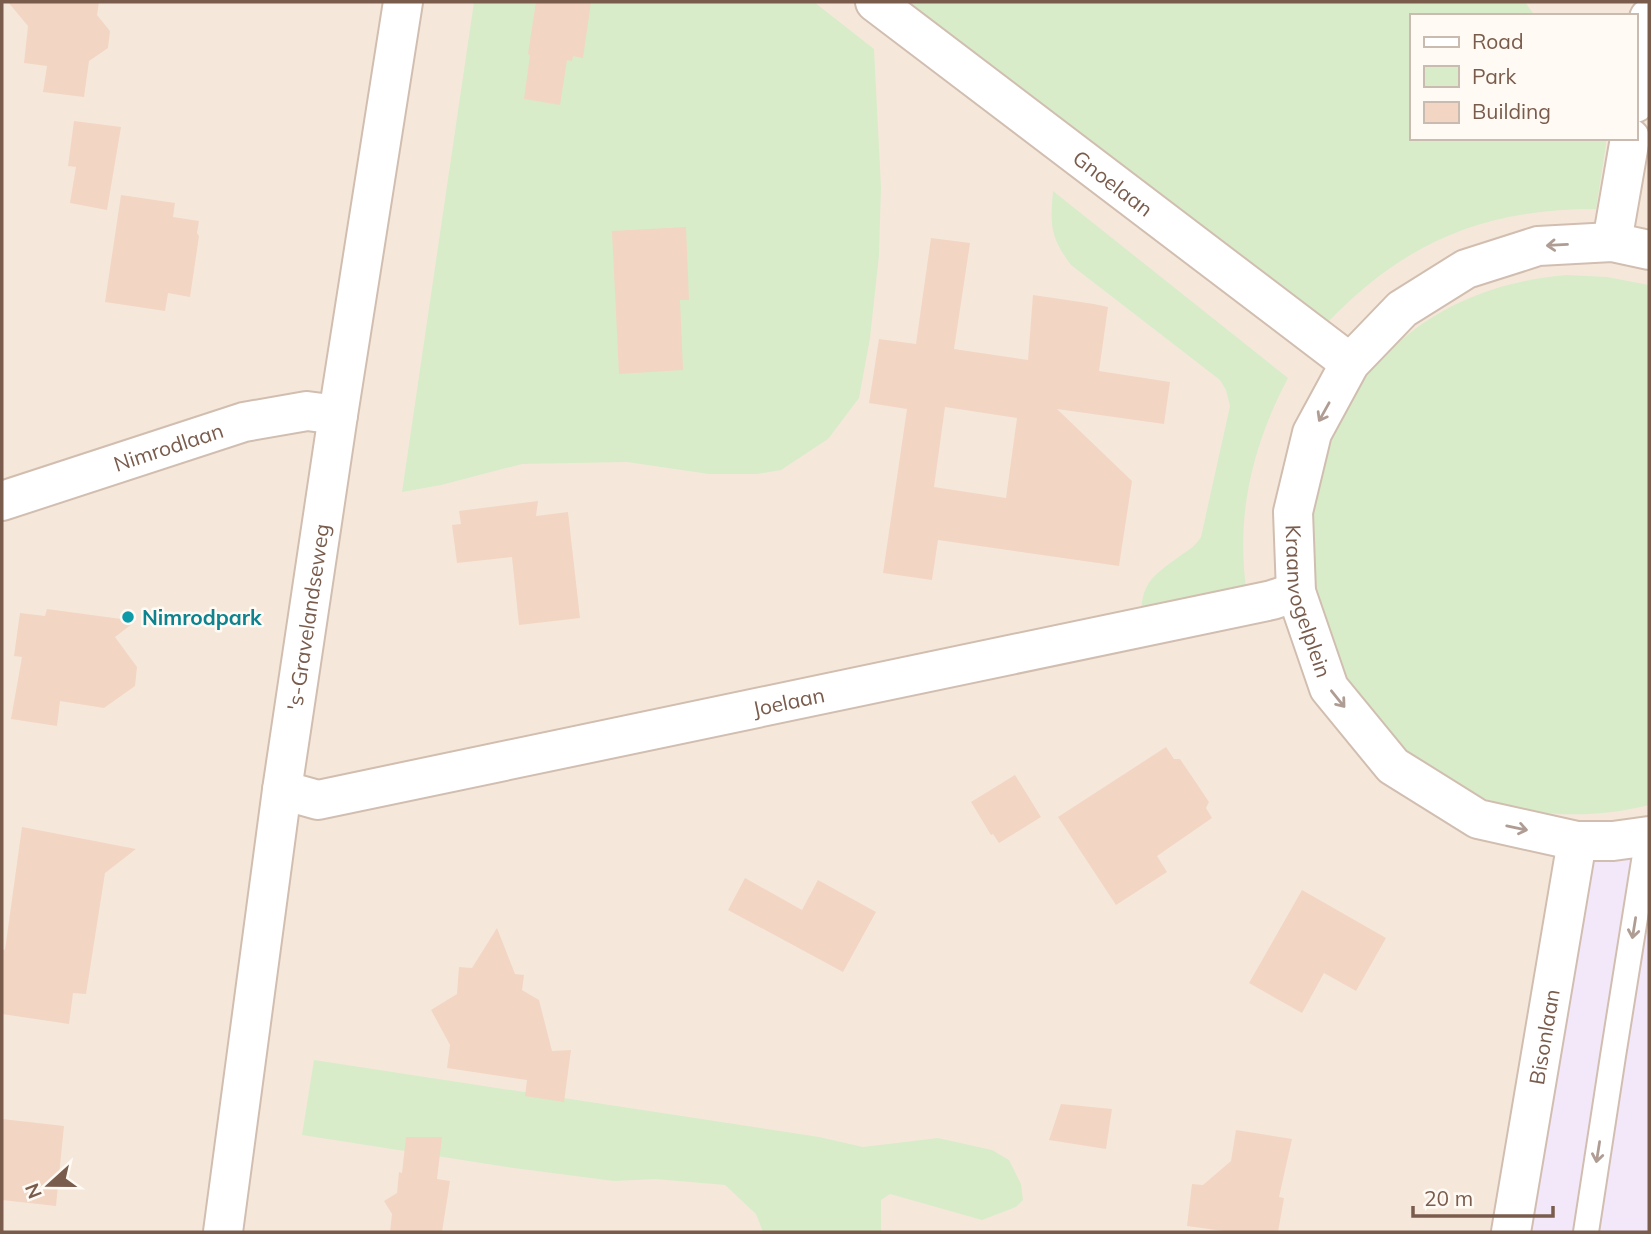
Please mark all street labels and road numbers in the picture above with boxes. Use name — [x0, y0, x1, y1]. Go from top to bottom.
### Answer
street label: Gnoelaan — [1068, 144, 1158, 222]
street label: Nimrodlaan — [110, 417, 226, 477]
street label: 's-Gravelandseweg — [281, 522, 335, 712]
street label: Kraanvogelplein — [1280, 524, 1337, 681]
street label: Joelaan — [750, 681, 827, 722]
street label: Bisonlaan — [1523, 987, 1565, 1087]

